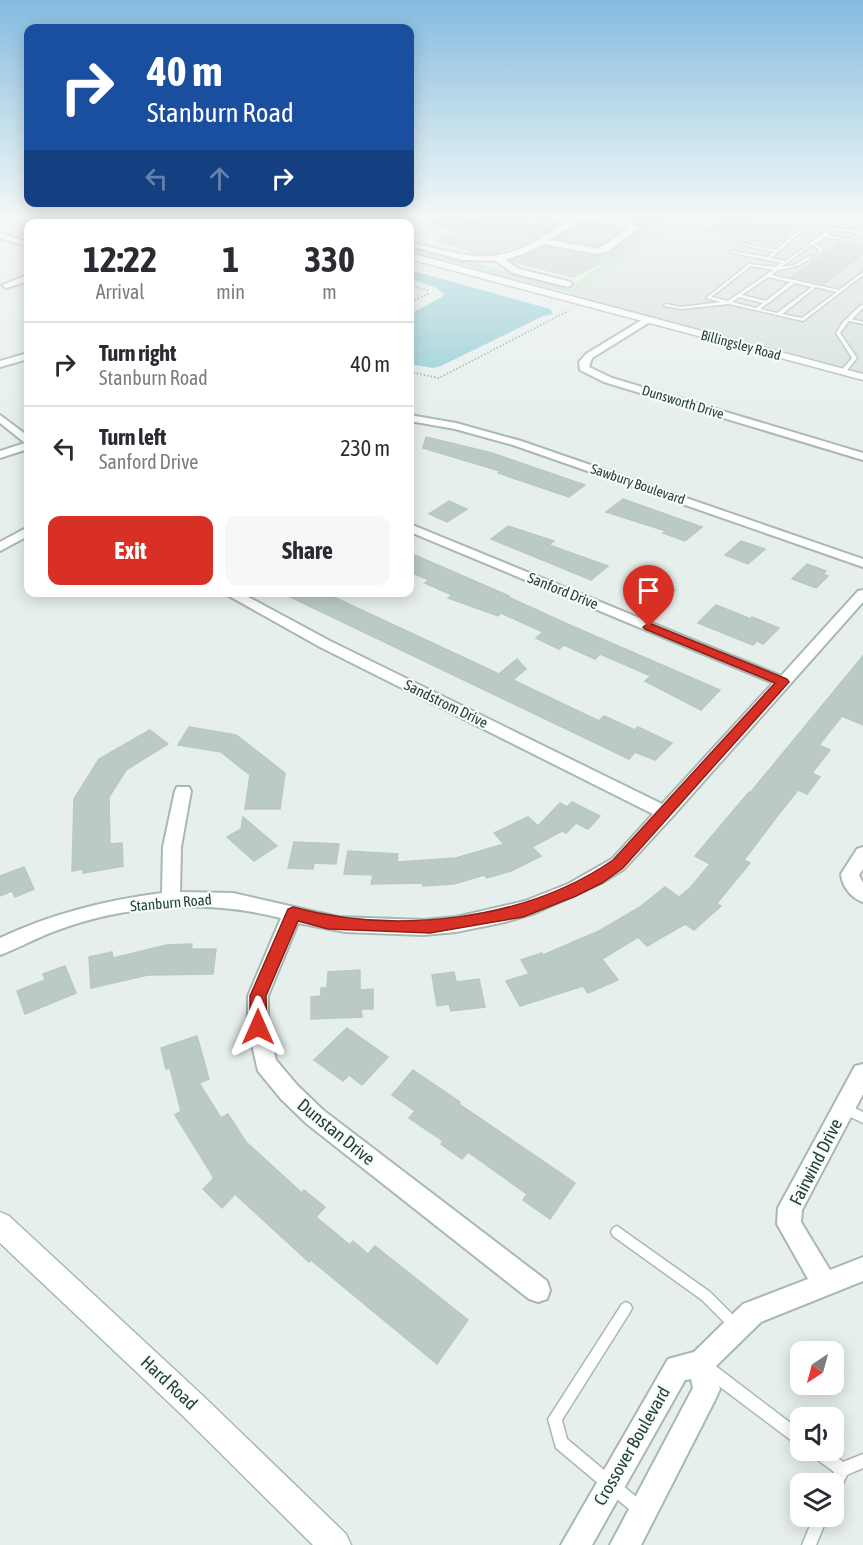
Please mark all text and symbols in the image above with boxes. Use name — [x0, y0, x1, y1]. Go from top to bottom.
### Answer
text: 40 m — [147, 47, 222, 95]
icon: right — [48, 48, 126, 126]
text: Stanburn Road — [147, 97, 294, 128]
icon: left — [140, 162, 173, 195]
icon: ahead — [203, 162, 236, 195]
icon: right — [266, 162, 299, 195]
text: 12:22 — [83, 238, 157, 280]
text: 1 — [222, 238, 239, 280]
text: 330 — [304, 238, 355, 280]
text: Arrival — [96, 280, 145, 303]
text: min — [216, 280, 245, 303]
text: m — [322, 280, 337, 303]
street label: Billingsley Road — [699, 327, 783, 363]
text: Turn right — [99, 340, 176, 366]
icon: right — [48, 348, 81, 381]
text: 40 m — [350, 351, 390, 377]
text: Stanburn Road — [99, 366, 208, 389]
street label: Dunsworth Drive — [640, 382, 726, 422]
text: Turn left — [99, 424, 166, 450]
icon: left — [48, 432, 81, 465]
text: 230 m — [340, 435, 390, 461]
text: Sanford Drive — [99, 450, 198, 473]
street label: Sawbury Boulevard — [589, 460, 687, 508]
button: Exit — [48, 516, 213, 585]
button: Share — [225, 516, 390, 585]
pin — [623, 565, 674, 627]
street label: Sanford Drive — [525, 569, 601, 612]
icon: arrive — [632, 574, 665, 607]
street label: Sandstrom Drive — [402, 676, 491, 731]
street label: Stanburn Road — [130, 890, 212, 915]
position arrow — [226, 995, 290, 1059]
street label: Dunstan Drive — [293, 1094, 379, 1169]
street label: Fairwind Drive — [785, 1115, 846, 1209]
north arrow — [790, 1341, 844, 1395]
map controls — [790, 1341, 844, 1527]
street label: Hard Road — [137, 1351, 202, 1414]
street label: Crossover Boulevard — [589, 1383, 674, 1509]
button: sound — [790, 1407, 844, 1461]
button: layers — [790, 1473, 844, 1527]

